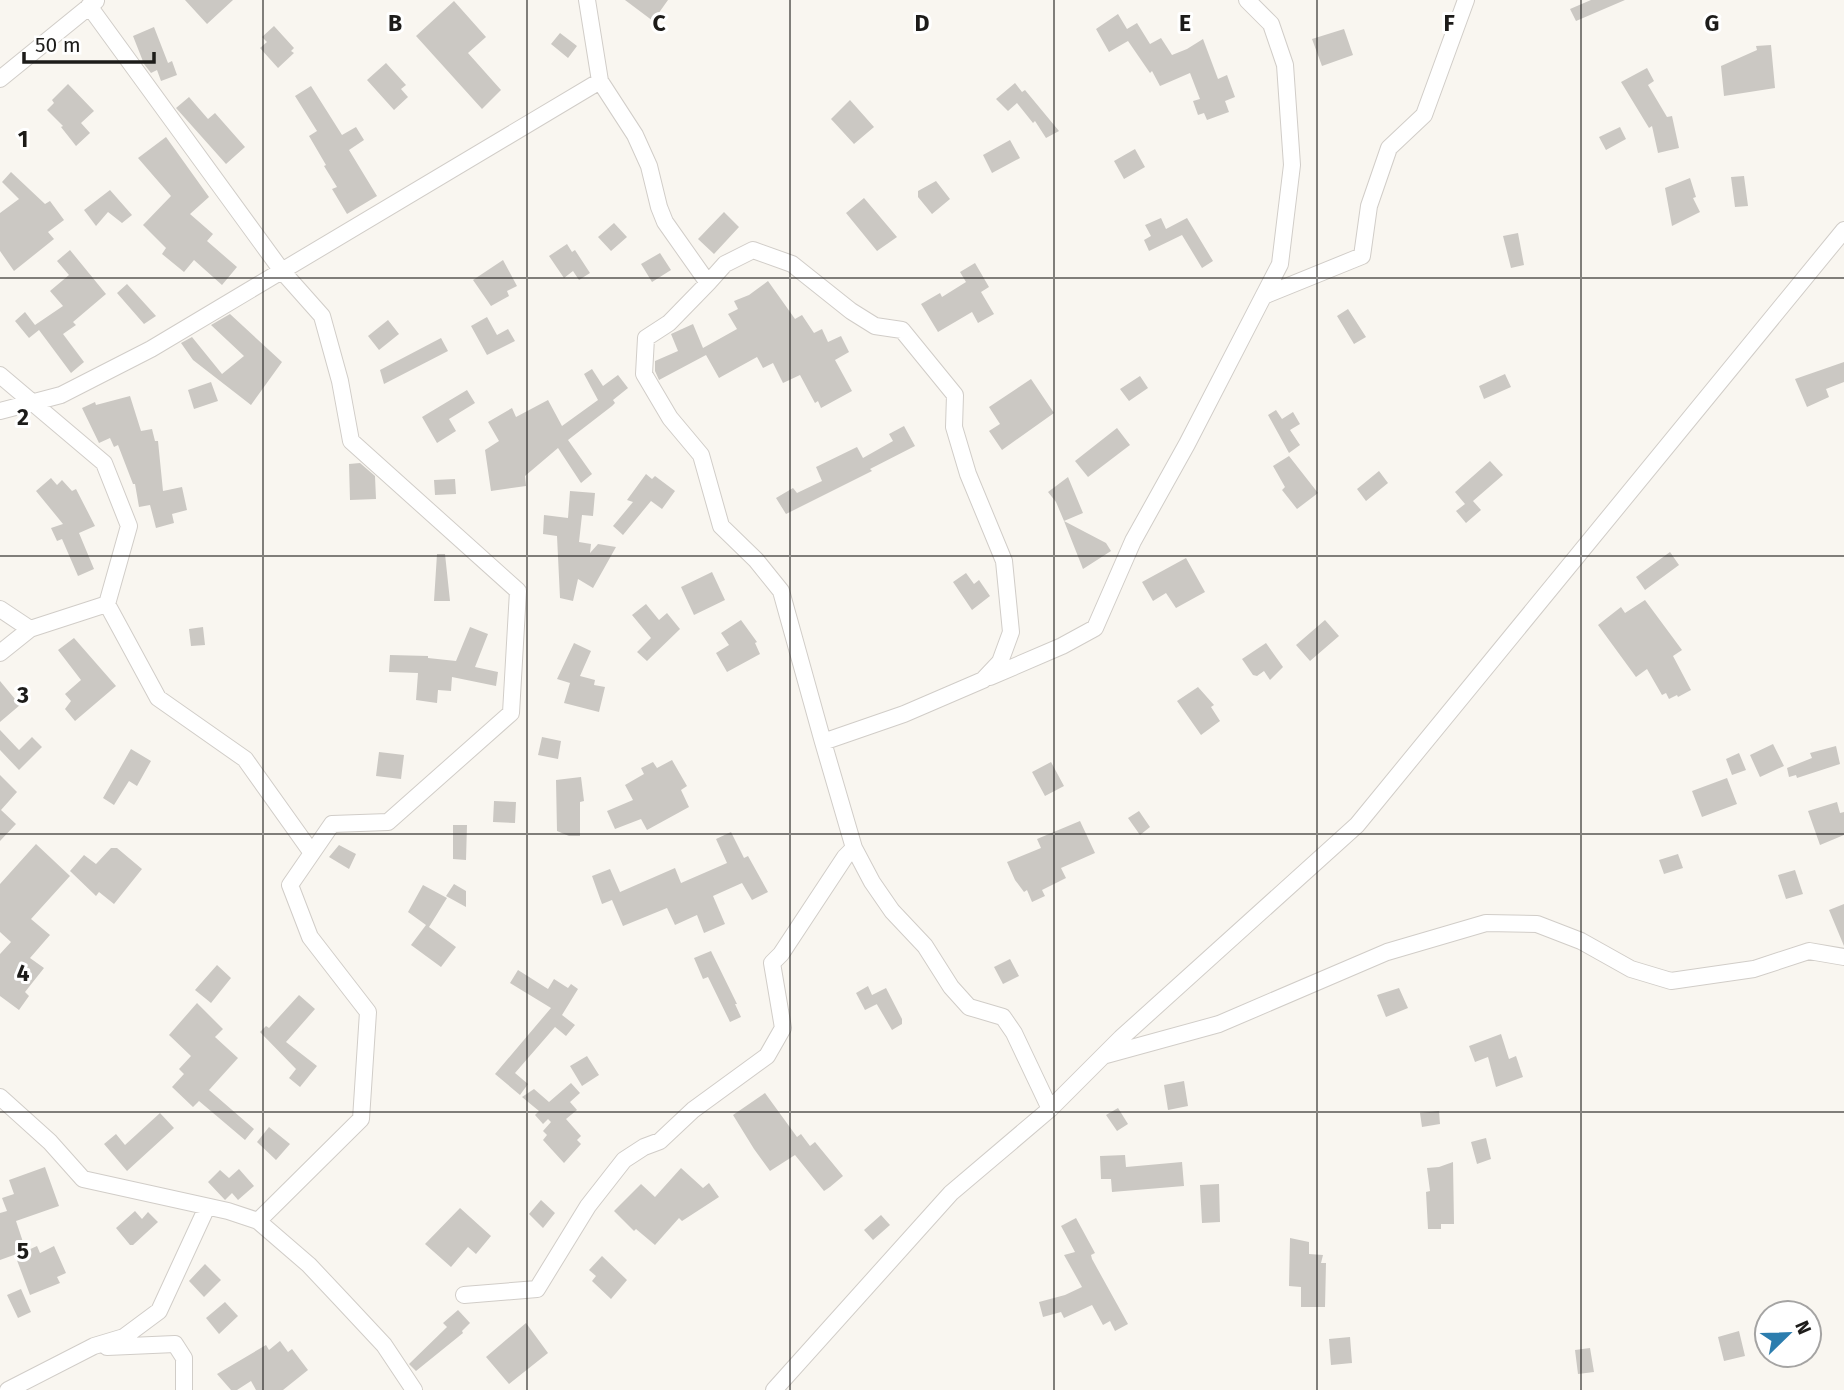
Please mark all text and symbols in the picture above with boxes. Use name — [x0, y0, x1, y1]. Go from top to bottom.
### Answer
text: B — [388, 9, 402, 37]
text: C — [652, 9, 666, 37]
text: D — [915, 9, 930, 37]
text: E — [1179, 9, 1191, 37]
text: F — [1443, 9, 1455, 37]
text: G — [1705, 9, 1719, 37]
scale bar — [24, 21, 154, 65]
text: 50 m — [35, 32, 81, 58]
text: 1 — [18, 125, 28, 153]
text: 2 — [17, 403, 29, 431]
text: 3 — [16, 681, 29, 709]
text: 4 — [17, 959, 30, 987]
text: 5 — [17, 1237, 29, 1265]
north arrow — [1753, 1299, 1823, 1369]
text: N — [1790, 1317, 1816, 1338]

